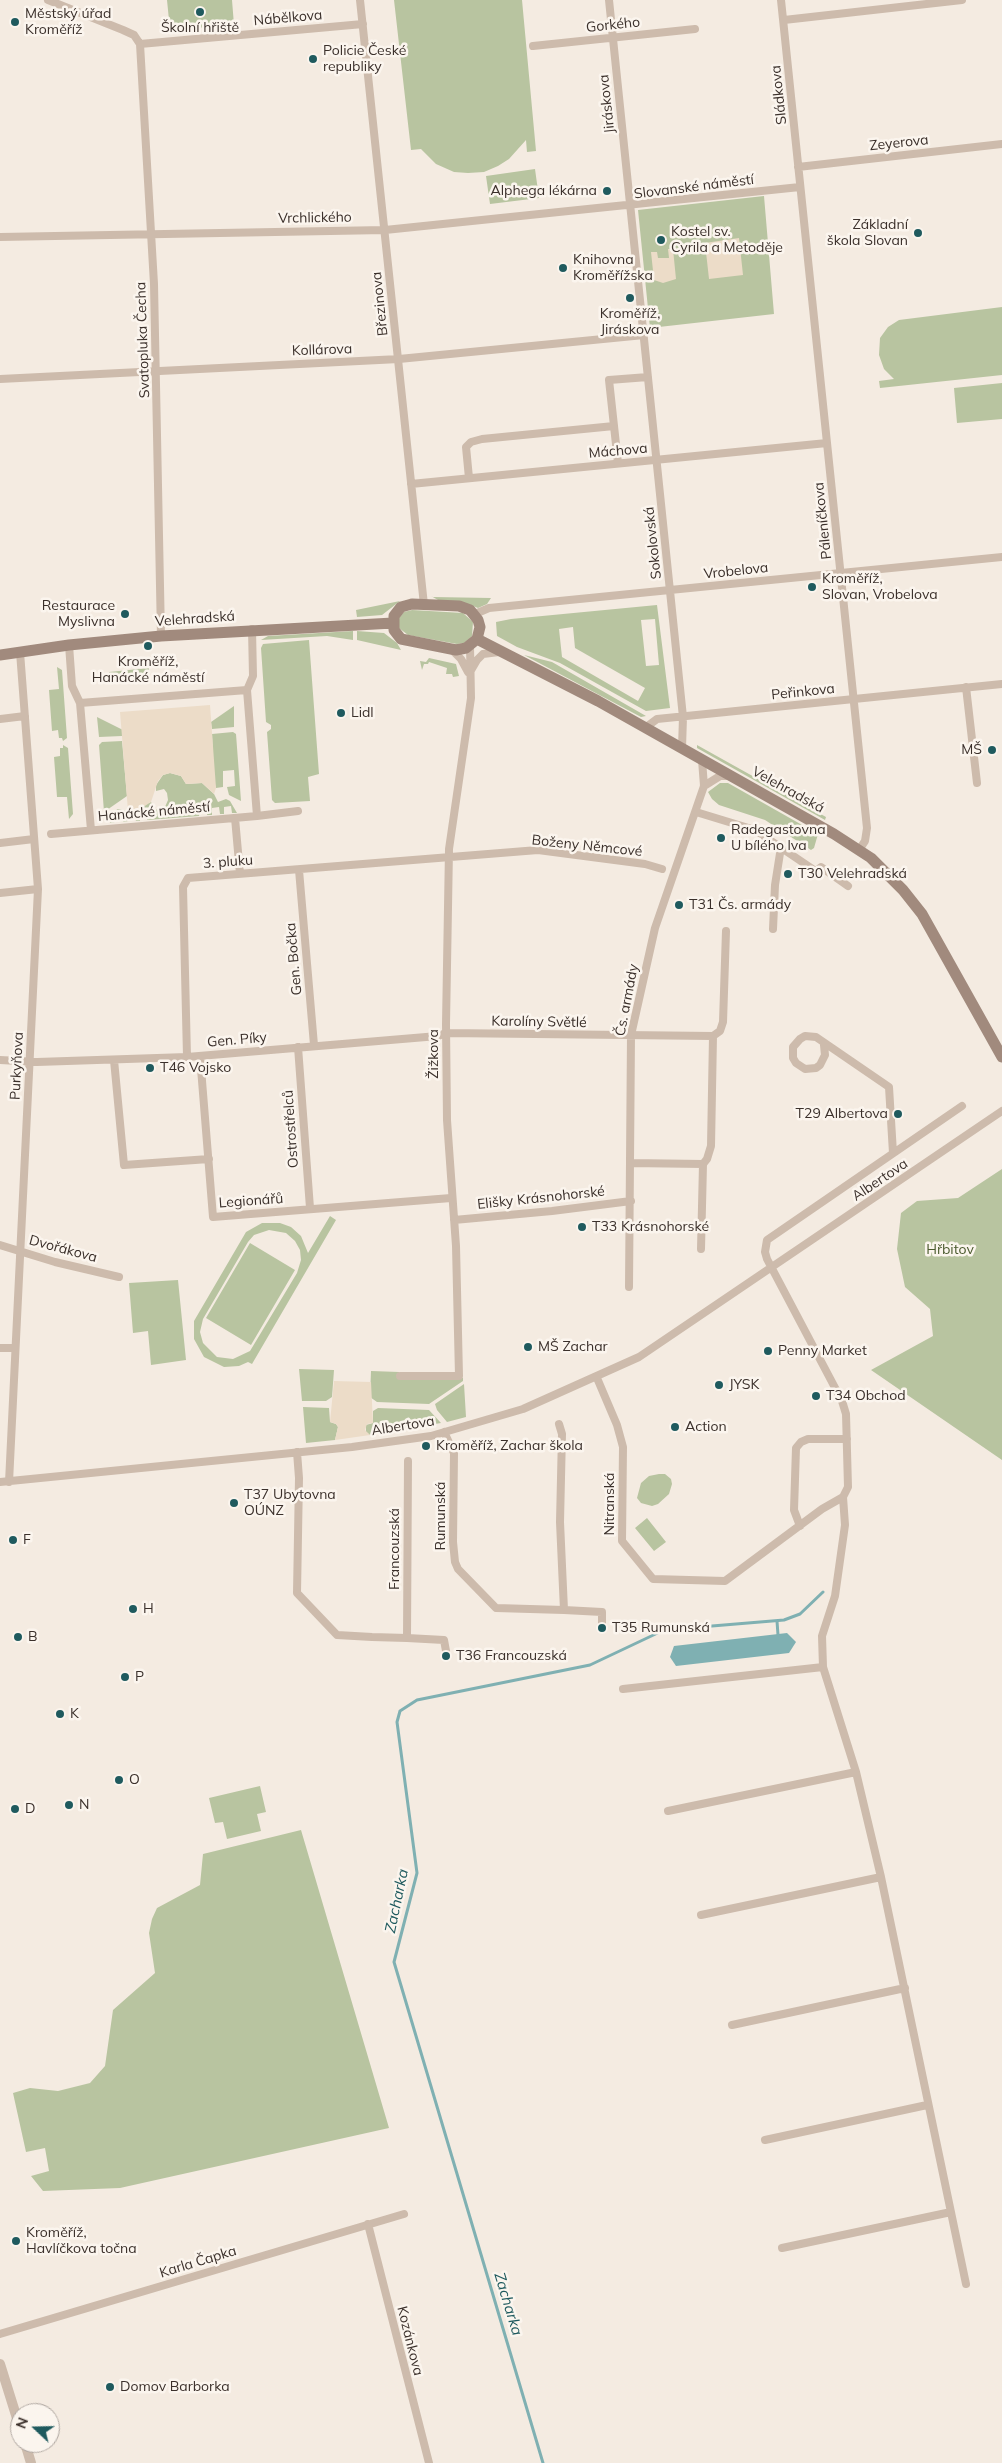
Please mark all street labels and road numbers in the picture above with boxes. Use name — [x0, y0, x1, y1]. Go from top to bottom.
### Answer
street label: Nábělkova — [253, 7, 323, 29]
street label: Gorkého — [585, 14, 641, 36]
street label: Sládkova — [768, 65, 790, 125]
street label: Jiráskova — [596, 74, 618, 134]
street label: Zeyerova — [869, 132, 929, 154]
street label: Slovanské náměstí — [633, 171, 755, 203]
street label: Vrchlického — [278, 209, 352, 227]
street label: Březinova — [368, 271, 392, 337]
street label: Svatopluka Čecha — [133, 282, 153, 398]
street label: Kollárova — [292, 341, 352, 359]
street label: Máchova — [588, 440, 648, 462]
street label: Páleníčkova — [811, 482, 835, 560]
street label: Sokolovská — [641, 506, 665, 580]
street label: Vrobelova — [703, 559, 769, 583]
street label: Velehradská — [154, 608, 236, 630]
street label: Peřinkova — [770, 680, 836, 704]
street label: Velehradská — [749, 763, 827, 817]
street label: Hanácké náměstí — [97, 799, 211, 825]
street label: Boženy Němcové — [531, 832, 643, 860]
street label: 3. pluku — [202, 852, 254, 872]
street label: Gen. Bočka — [282, 922, 306, 996]
street label: Čs. armády — [612, 962, 642, 1038]
street label: Karolíny Světlé — [491, 1013, 587, 1031]
street label: Gen. Píky — [206, 1029, 268, 1051]
street label: Žižkova — [426, 1029, 442, 1079]
street label: Purkyňova — [7, 1031, 27, 1101]
street label: Ostrostřelců — [280, 1089, 302, 1169]
street label: Albertova — [849, 1155, 911, 1205]
street label: Elišky Krásnohorské — [476, 1183, 606, 1213]
street label: Legionářů — [218, 1190, 284, 1212]
street label: Dvořákova — [27, 1232, 99, 1266]
street label: Albertova — [370, 1413, 436, 1439]
street label: Nitranská — [602, 1473, 618, 1535]
street label: Rumunská — [433, 1482, 449, 1550]
street label: Francouzská — [387, 1508, 403, 1590]
street label: Karla Čapka — [158, 2242, 238, 2282]
street label: Kozánkova — [393, 2304, 427, 2378]

